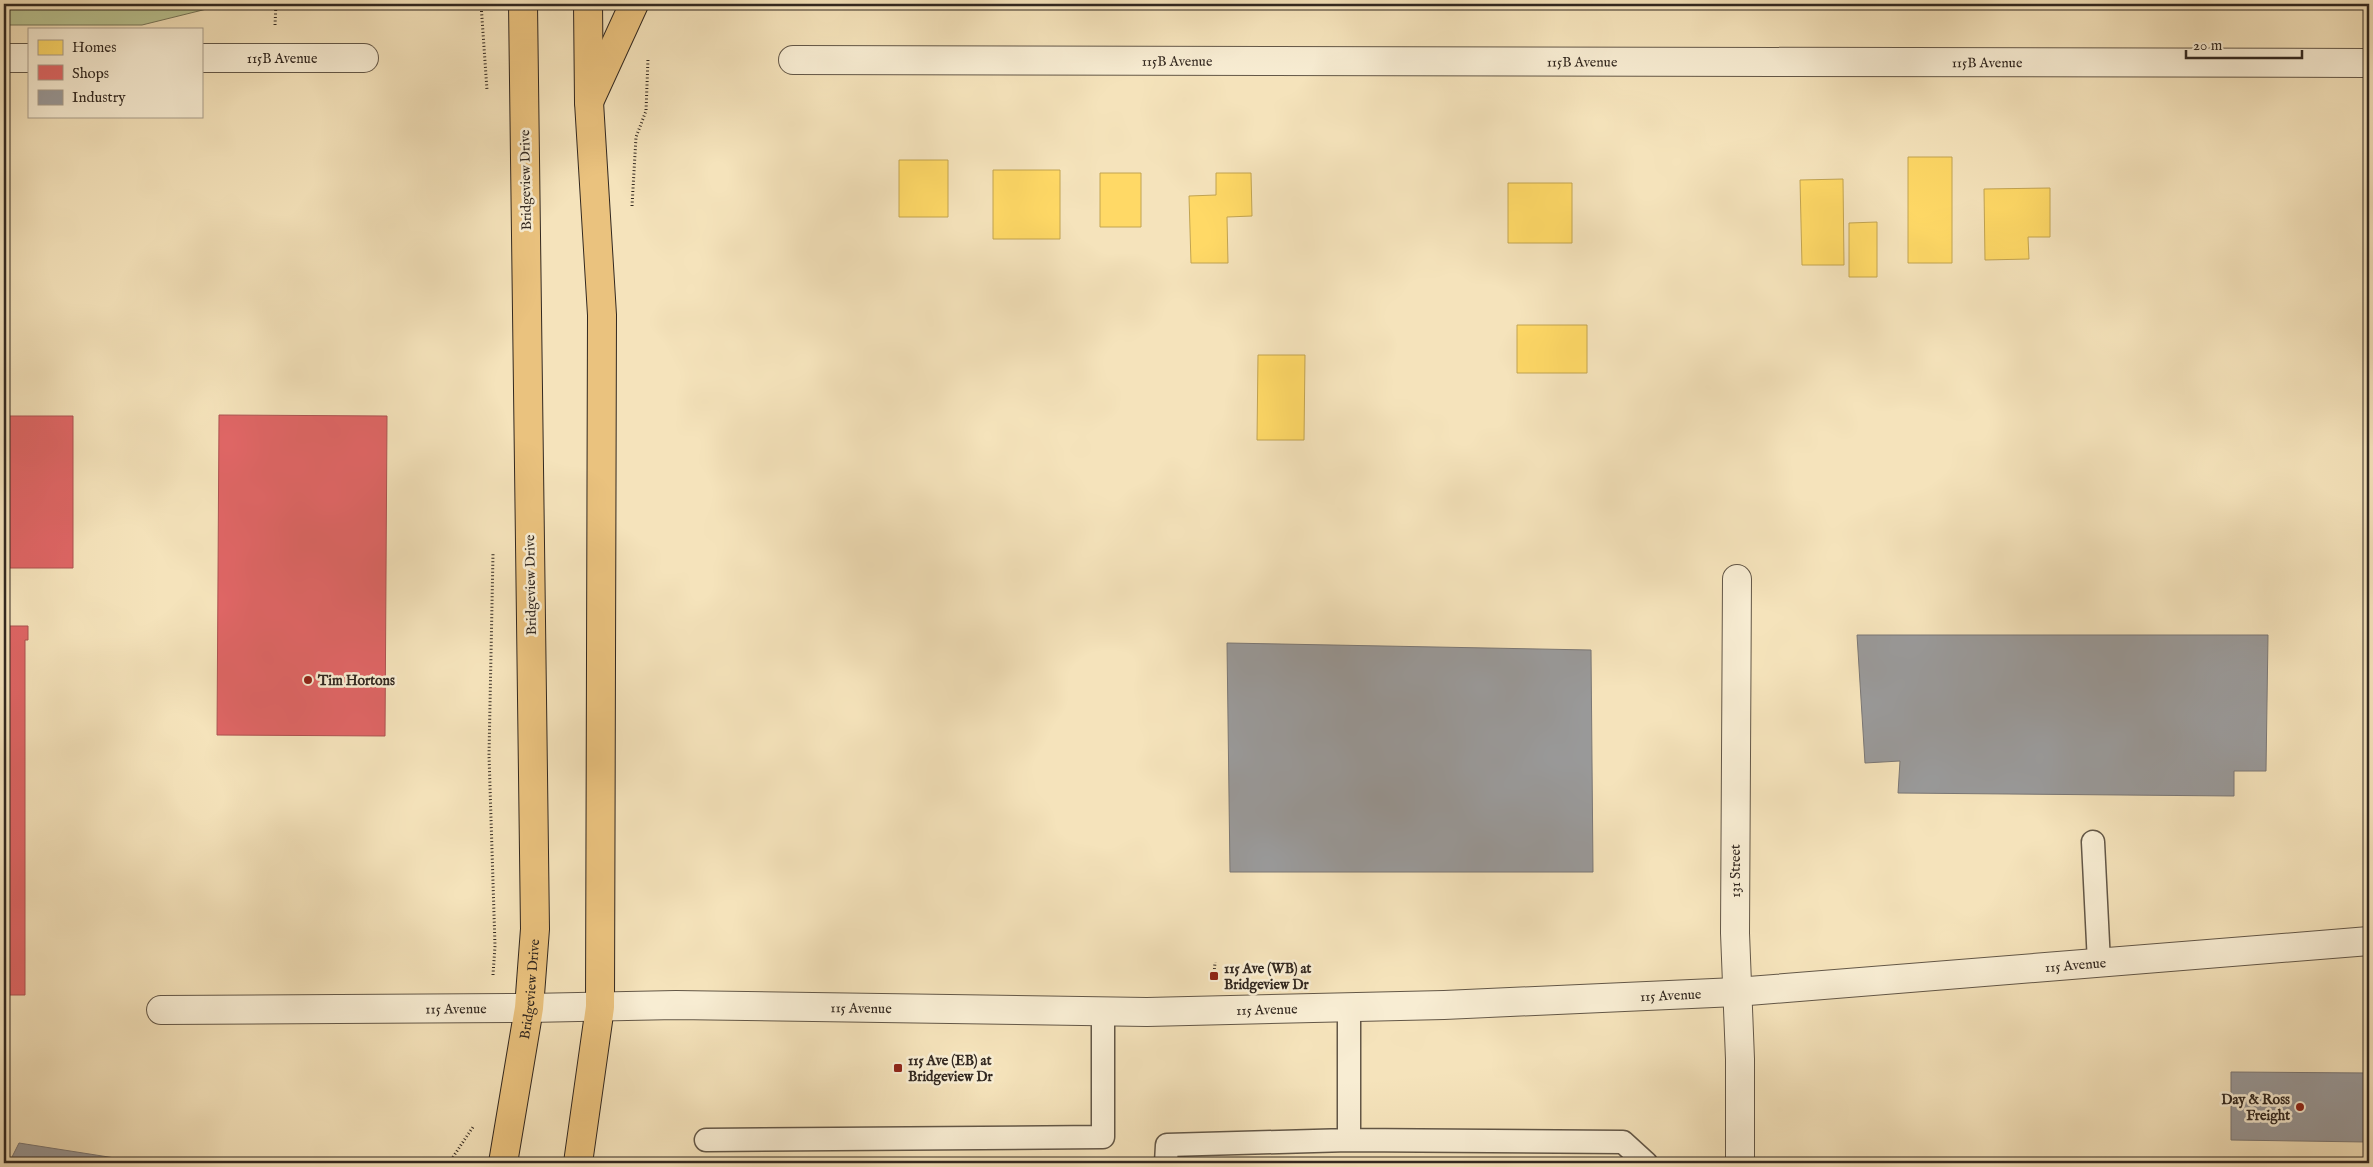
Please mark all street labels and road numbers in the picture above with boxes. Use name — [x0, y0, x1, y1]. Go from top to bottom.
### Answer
street label: 115B Avenue — [247, 50, 318, 68]
street label: 115B Avenue — [1142, 53, 1213, 71]
street label: 115B Avenue — [1547, 53, 1618, 72]
street label: 115B Avenue — [1952, 54, 2023, 72]
street label: Bridgeview Drive — [516, 129, 536, 231]
street label: Bridgeview Drive — [521, 534, 541, 636]
street label: 131 Street — [1727, 844, 1745, 898]
street label: Bridgeview Drive — [516, 938, 544, 1041]
street label: 115 Avenue — [2044, 954, 2107, 977]
street label: 115 Avenue — [1640, 986, 1702, 1006]
street label: 115 Avenue — [830, 999, 892, 1018]
street label: 115 Avenue — [425, 1000, 487, 1019]
street label: 115 Avenue — [1236, 1000, 1298, 1020]

